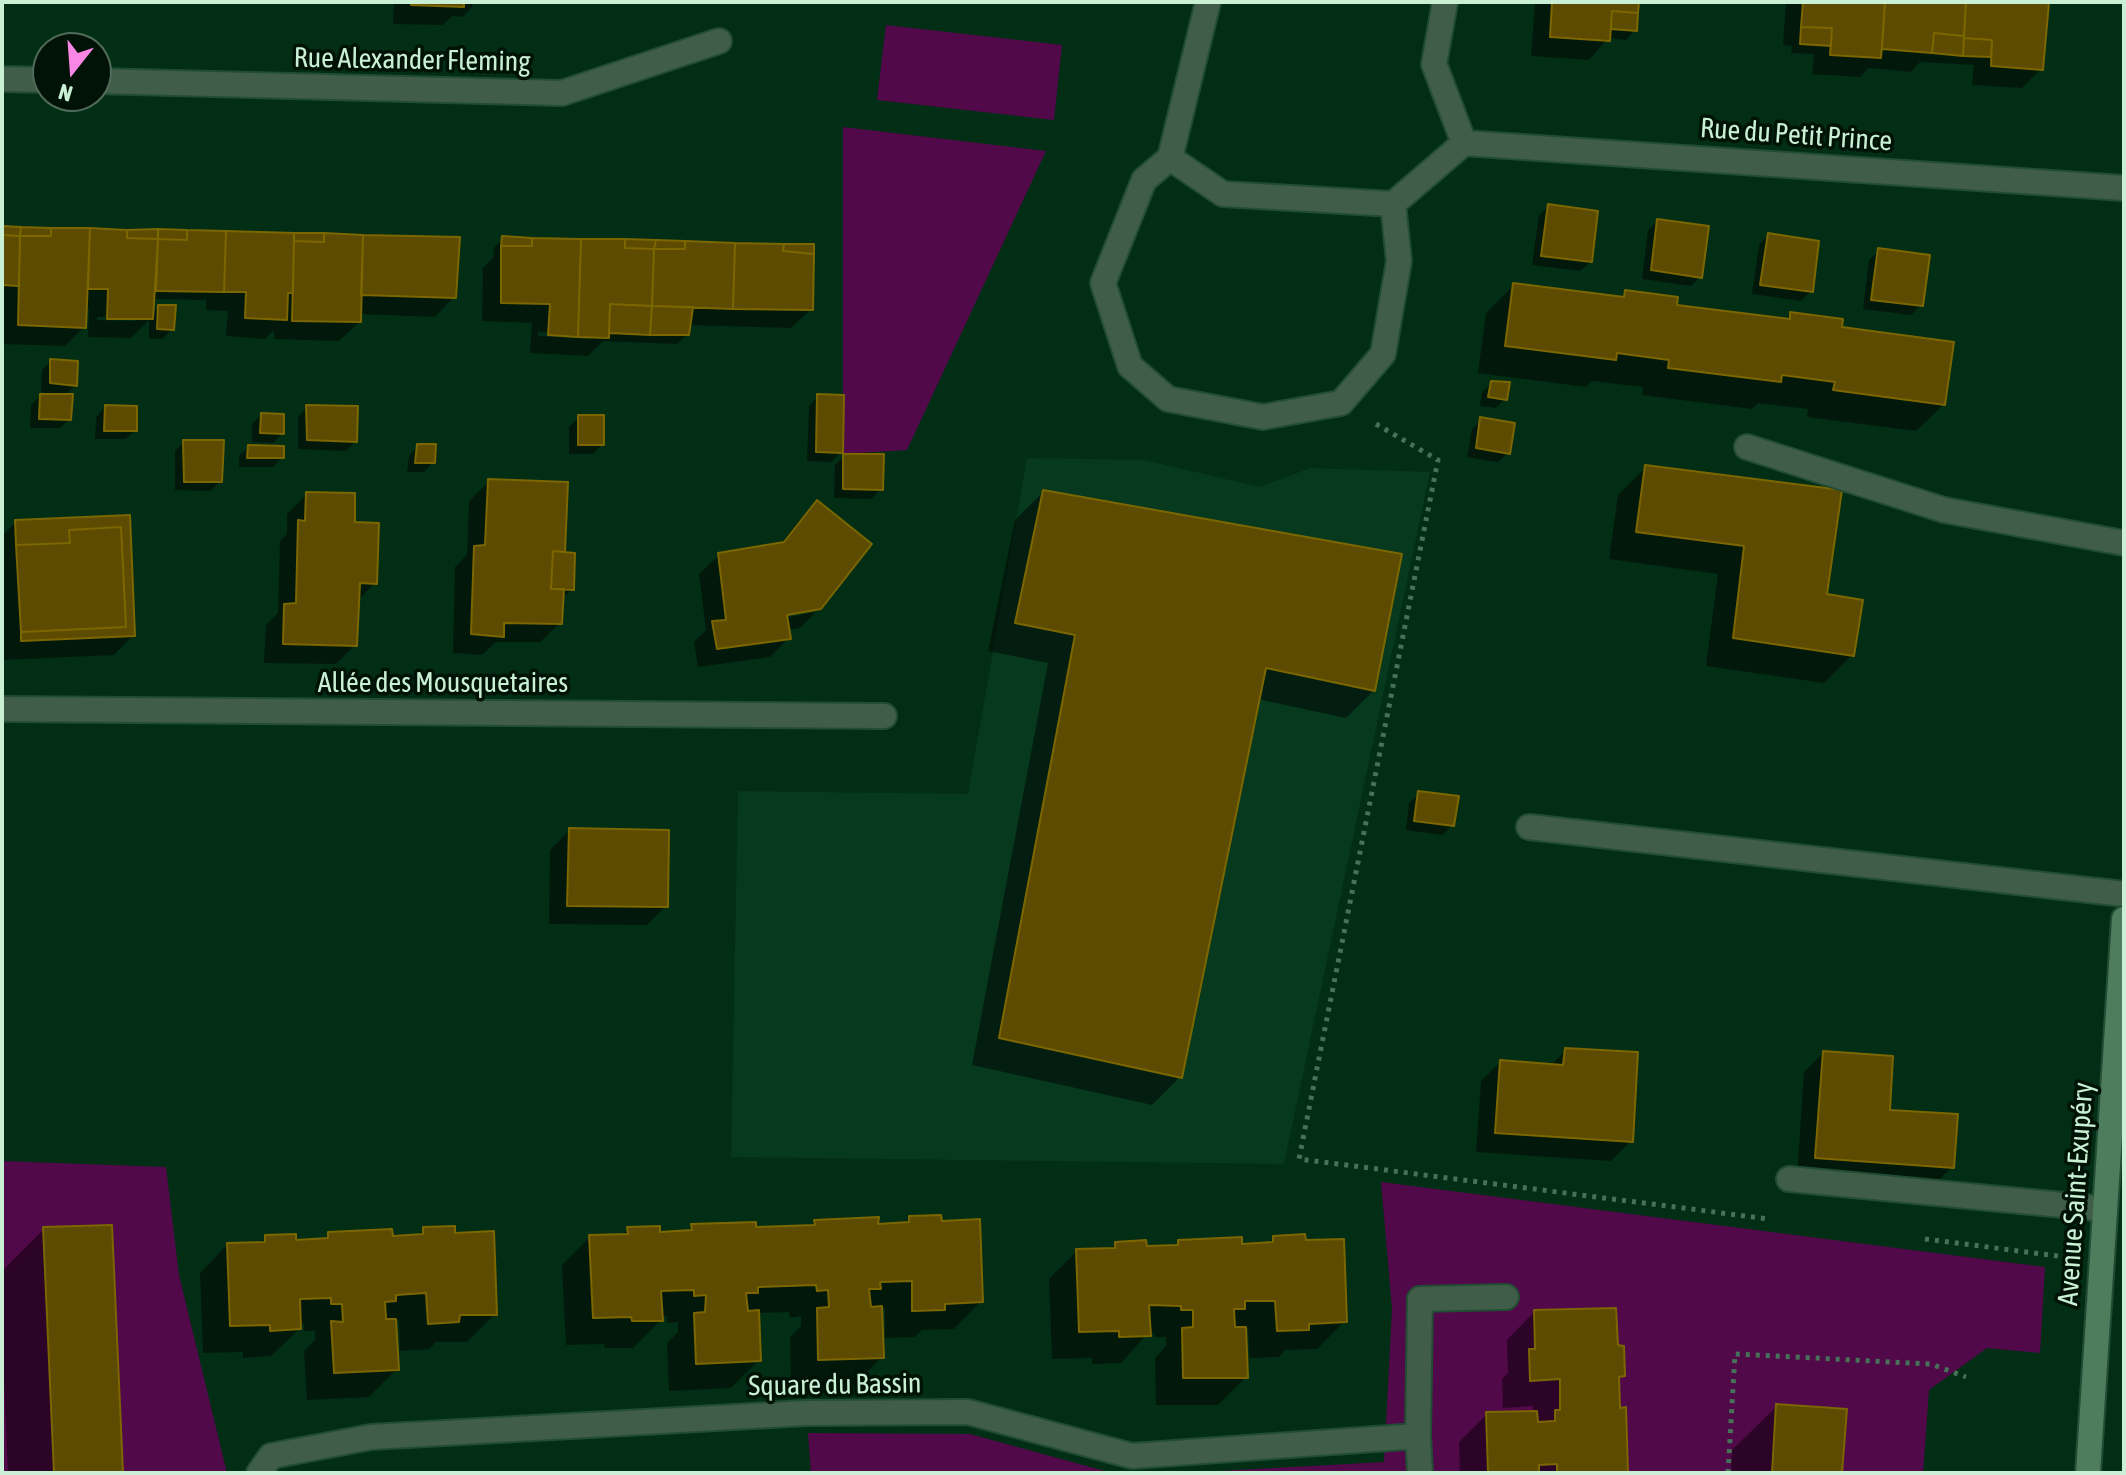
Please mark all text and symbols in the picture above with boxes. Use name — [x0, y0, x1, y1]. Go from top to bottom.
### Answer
north arrow — [32, 32, 112, 112]
street label: Rue Alexander Fleming — [293, 41, 531, 79]
text: N — [56, 79, 76, 107]
street label: Rue du Petit Prince — [1699, 112, 1893, 158]
street label: Allée des Mousquetaires — [318, 666, 568, 700]
street label: Avenue Saint-Exupéry — [2051, 1081, 2101, 1307]
street label: Square du Bassin — [748, 1367, 922, 1403]

